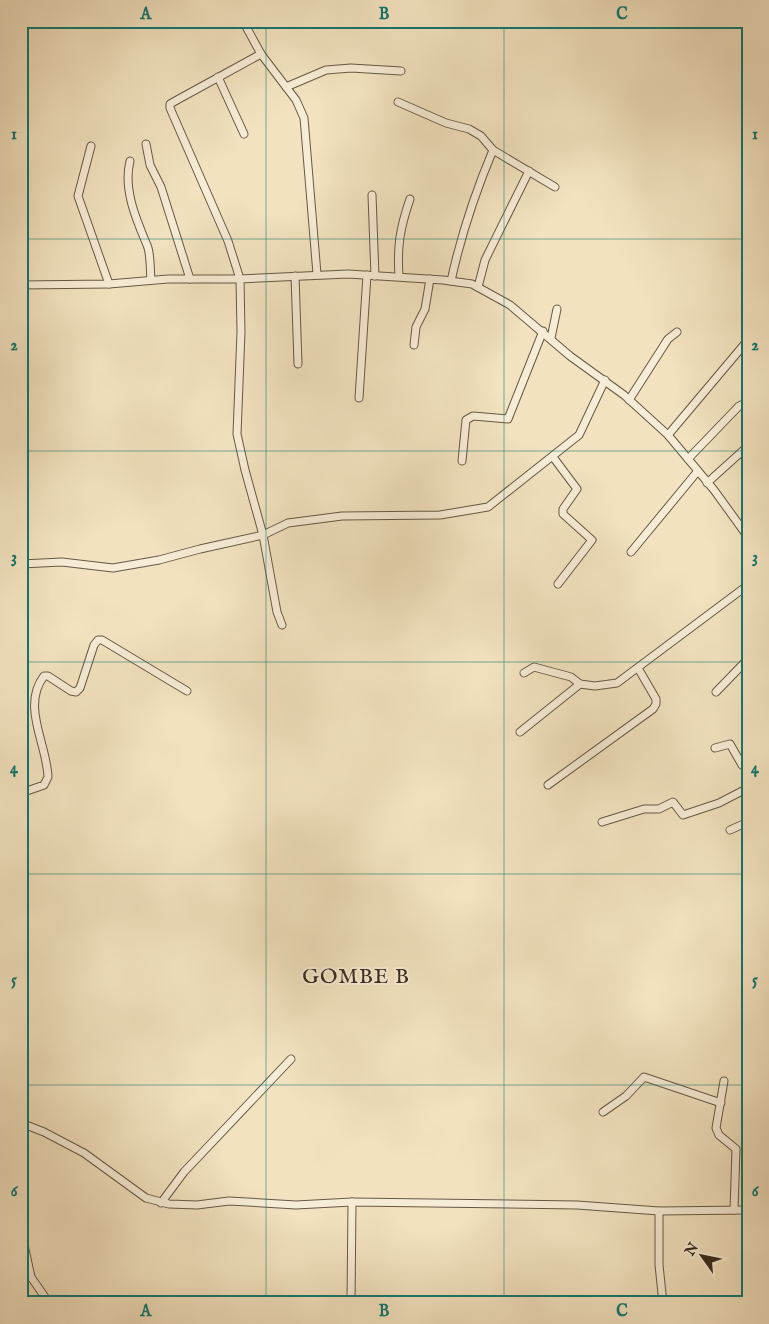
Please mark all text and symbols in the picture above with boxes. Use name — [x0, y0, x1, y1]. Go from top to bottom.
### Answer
text: A — [140, 5, 153, 25]
text: B — [379, 5, 390, 25]
text: C — [616, 5, 628, 25]
text: 1 — [11, 125, 17, 145]
text: 1 — [752, 125, 758, 145]
text: 2 — [10, 336, 18, 356]
text: 2 — [751, 336, 759, 356]
text: 3 — [11, 548, 17, 568]
text: 3 — [752, 548, 758, 568]
text: 4 — [10, 759, 19, 779]
text: 4 — [751, 759, 760, 779]
district label: GOMBE B — [302, 964, 410, 991]
text: 5 — [11, 971, 17, 991]
text: 5 — [752, 971, 758, 991]
text: 6 — [11, 1182, 19, 1202]
text: 6 — [752, 1182, 760, 1202]
north arrow — [676, 1232, 726, 1282]
text: N — [681, 1239, 703, 1260]
text: A — [140, 1302, 153, 1322]
text: B — [379, 1302, 390, 1322]
text: C — [616, 1302, 628, 1322]

